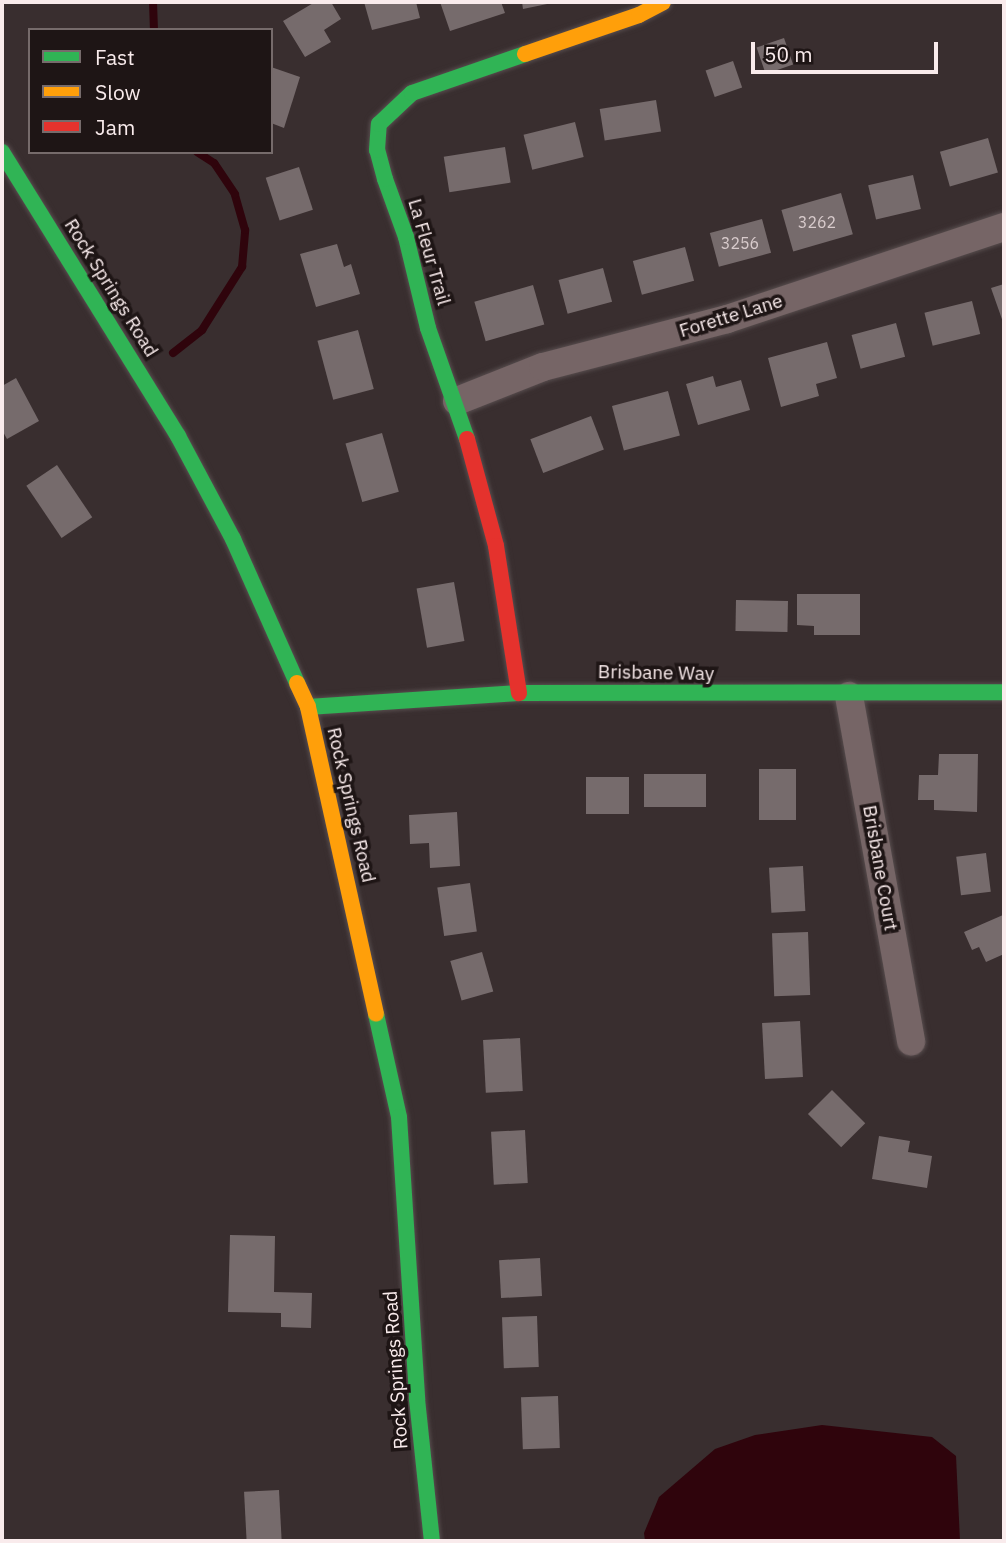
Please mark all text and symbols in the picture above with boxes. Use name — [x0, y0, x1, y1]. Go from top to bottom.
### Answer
legend — [28, 28, 273, 154]
scale bar — [754, 28, 941, 72]
text: 50 m — [764, 40, 813, 68]
text: Fast — [95, 43, 135, 71]
text: Slow — [95, 78, 141, 106]
text: Jam — [95, 113, 135, 141]
street label: La Fleur Trail — [403, 196, 455, 308]
house number: 3262 — [798, 212, 836, 232]
street label: Rock Springs Road — [59, 215, 163, 361]
house number: 3256 — [721, 233, 759, 253]
street label: Forette Lane — [677, 289, 785, 343]
street label: Brisbane Way — [598, 661, 714, 685]
street label: Rock Springs Road — [322, 725, 380, 885]
street label: Brisbane Court — [858, 803, 902, 933]
street label: Rock Springs Road — [379, 1290, 413, 1450]

